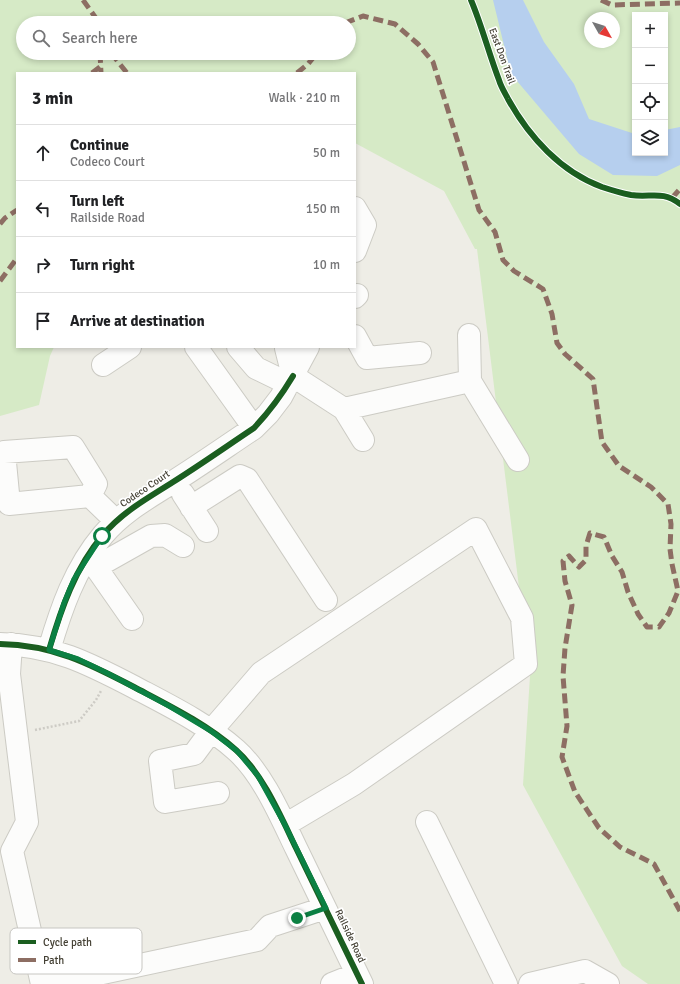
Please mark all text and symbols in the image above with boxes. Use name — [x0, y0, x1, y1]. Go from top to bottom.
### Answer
north arrow — [584, 12, 620, 48]
map controls — [632, 12, 668, 156]
button: + — [632, 12, 668, 48]
search box — [16, 16, 356, 60]
street label: East Don Trail — [486, 26, 518, 86]
icon: search — [30, 27, 52, 49]
text: Search here — [62, 29, 138, 47]
button: − — [632, 48, 668, 84]
button: locate — [632, 84, 668, 120]
text: 3 min — [32, 88, 73, 109]
text: Walk · 210 m — [269, 90, 340, 106]
button: layers — [632, 120, 668, 156]
text: Continue — [70, 136, 129, 154]
icon: ahead — [32, 142, 54, 164]
text: 50 m — [313, 145, 340, 161]
text: Codeco Court — [70, 154, 145, 170]
text: Turn left — [70, 192, 124, 210]
icon: left — [32, 198, 54, 220]
text: 150 m — [306, 201, 340, 217]
text: Railside Road — [70, 210, 145, 226]
icon: right — [32, 254, 54, 276]
text: Turn right — [70, 256, 135, 274]
text: 10 m — [313, 257, 340, 273]
icon: arrive — [32, 310, 54, 332]
text: Arrive at destination — [70, 312, 205, 330]
street label: Codeco Court — [118, 468, 173, 510]
route start — [93, 527, 111, 545]
street label: Railside Road — [332, 907, 368, 965]
route end — [288, 909, 306, 927]
legend — [10, 928, 142, 974]
text: Cycle path — [43, 936, 92, 949]
text: Path — [43, 954, 64, 967]

